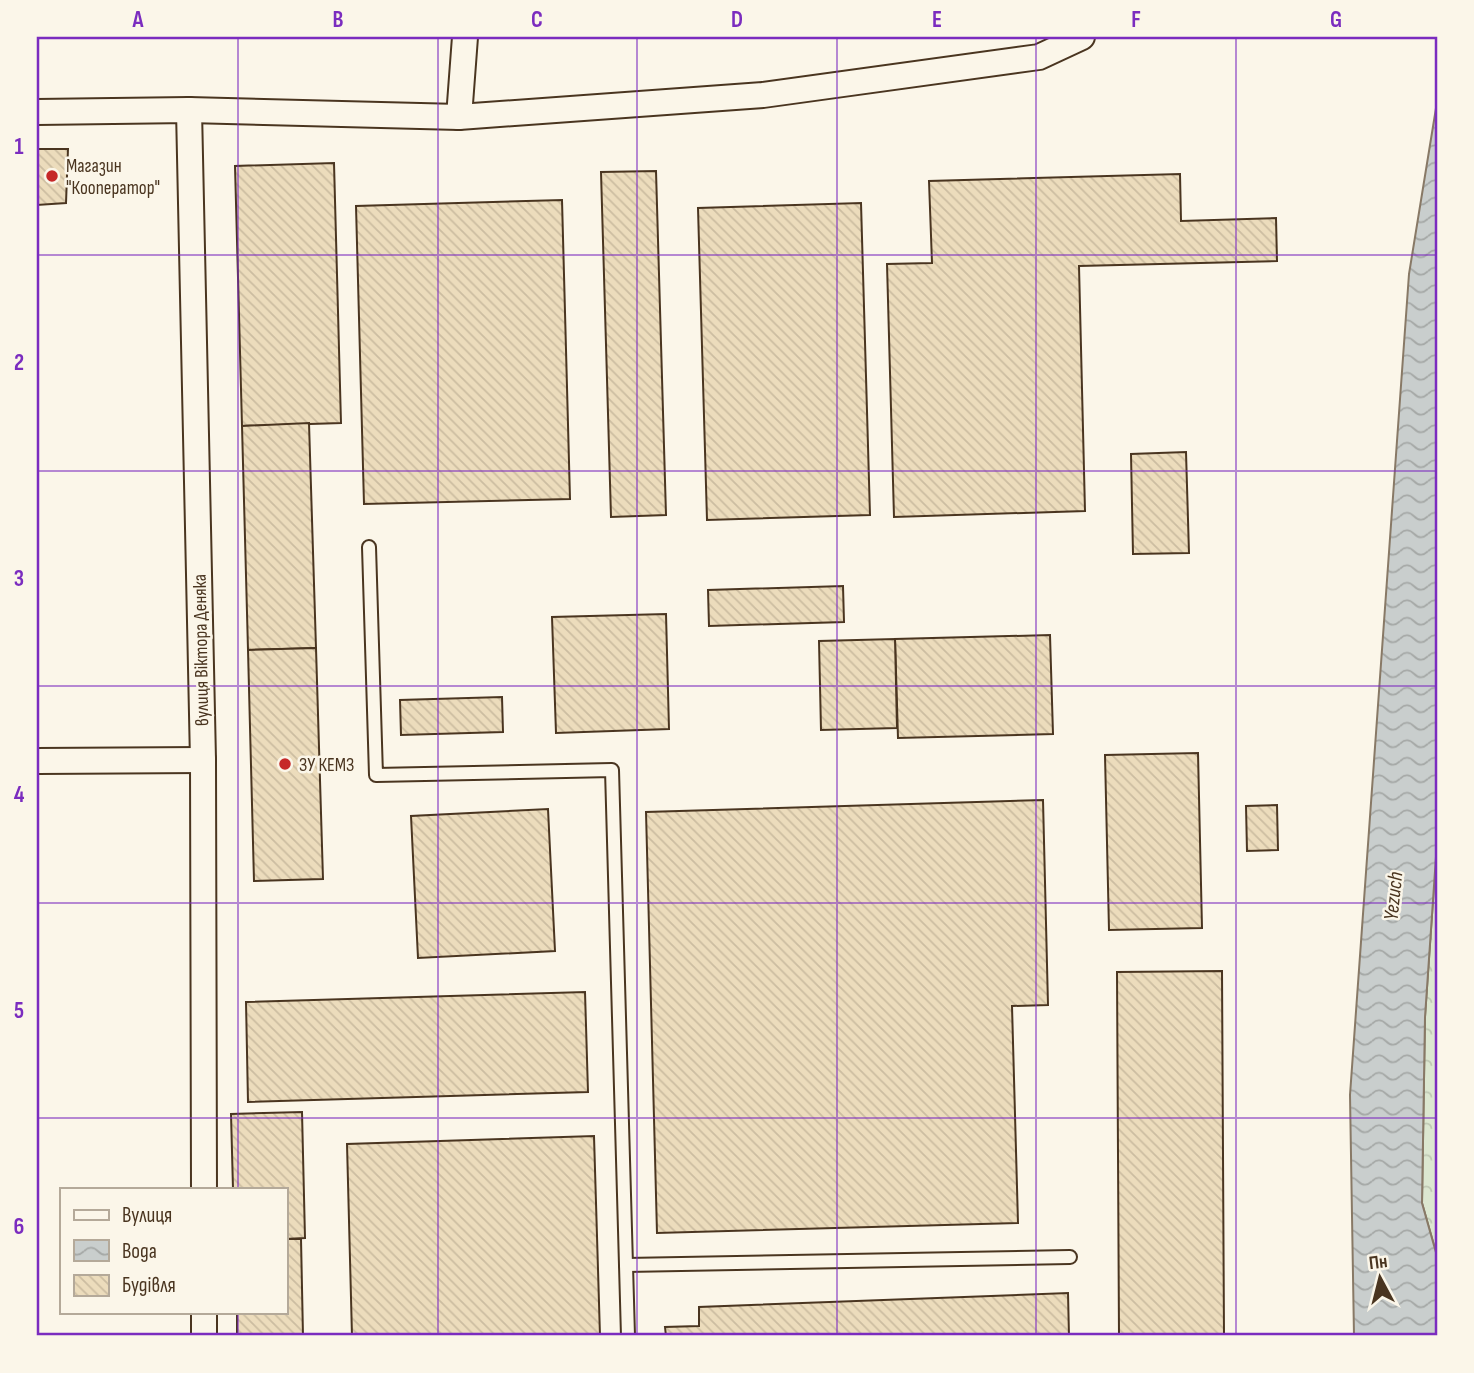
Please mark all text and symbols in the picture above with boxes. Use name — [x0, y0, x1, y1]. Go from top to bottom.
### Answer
text: A — [132, 6, 145, 34]
text: B — [333, 6, 344, 34]
text: C — [531, 6, 543, 34]
text: D — [731, 6, 743, 34]
text: E — [932, 6, 942, 34]
text: F — [1131, 6, 1141, 34]
text: G — [1330, 6, 1342, 34]
text: 1 — [14, 133, 24, 161]
place label: Магазин "Кооператор" — [66, 155, 160, 200]
marker: Магазин "Кооператор" — [44, 168, 60, 184]
text: 2 — [14, 349, 24, 377]
text: 3 — [14, 565, 24, 593]
street label: вулиця Віктора Деняка — [189, 574, 214, 726]
place label: ЗУ КЕМЗ — [299, 754, 354, 777]
marker: ЗУ КЕМЗ — [277, 756, 293, 772]
text: 4 — [14, 781, 25, 809]
water label: Yezuch — [1379, 870, 1408, 922]
text: 5 — [14, 997, 24, 1025]
legend — [60, 1188, 287, 1314]
text: Вулиця — [122, 1203, 172, 1228]
text: 6 — [14, 1213, 24, 1241]
text: Вода — [122, 1239, 157, 1264]
north arrow — [1344, 1244, 1414, 1314]
text: Пн — [1368, 1250, 1389, 1275]
text: Будівля — [122, 1273, 176, 1298]

